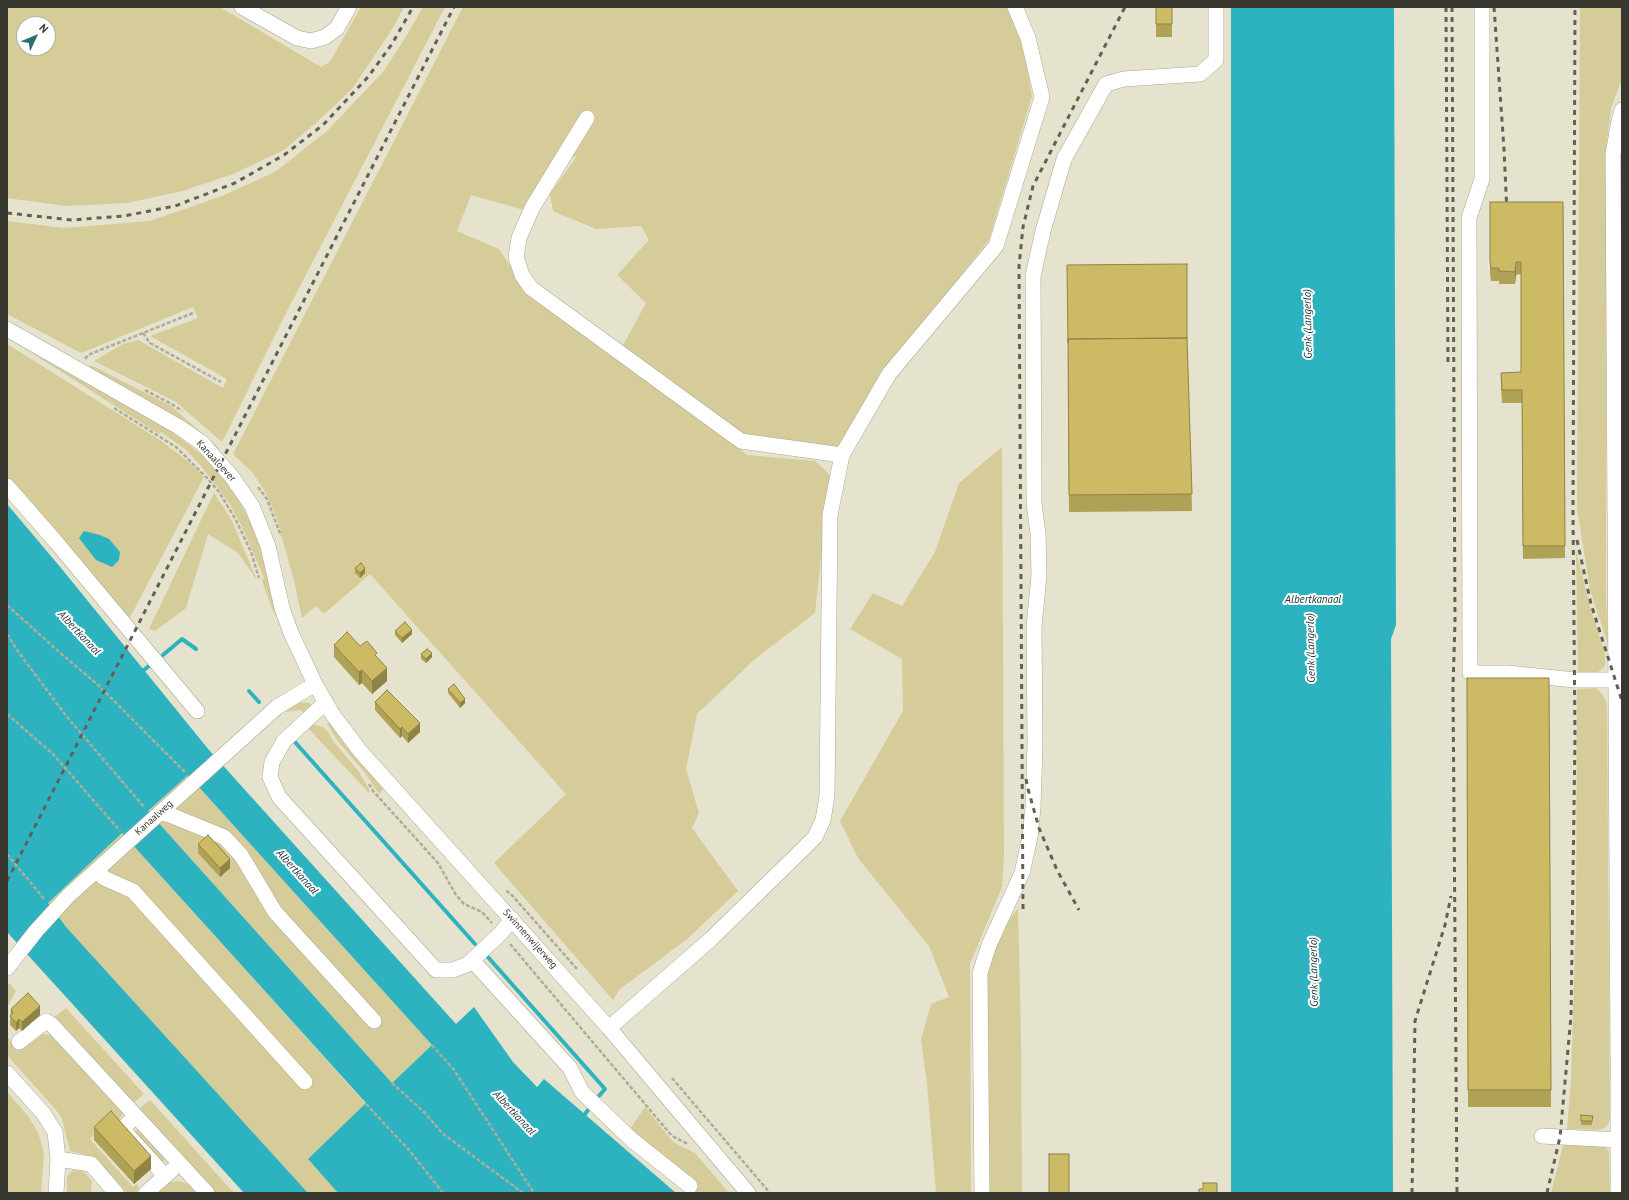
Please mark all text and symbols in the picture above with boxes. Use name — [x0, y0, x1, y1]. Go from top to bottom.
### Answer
north arrow — [16, 16, 56, 56]
text: N — [36, 21, 51, 36]
water label: Genk (Langerlo) — [1301, 289, 1315, 359]
street label: Kanaaloever — [194, 438, 238, 484]
water label: Albertkanaal — [1285, 593, 1341, 607]
water label: Albertkanaal — [55, 608, 103, 658]
water label: Genk (Langerlo) — [1304, 613, 1318, 683]
street label: Kanaalweg — [133, 798, 175, 838]
water label: Albertkanaal — [273, 847, 321, 897]
street label: Swinnenwijerweg — [500, 907, 560, 971]
water label: Genk (Langerlo) — [1307, 937, 1321, 1007]
water label: Albertkanaal — [490, 1088, 538, 1138]

